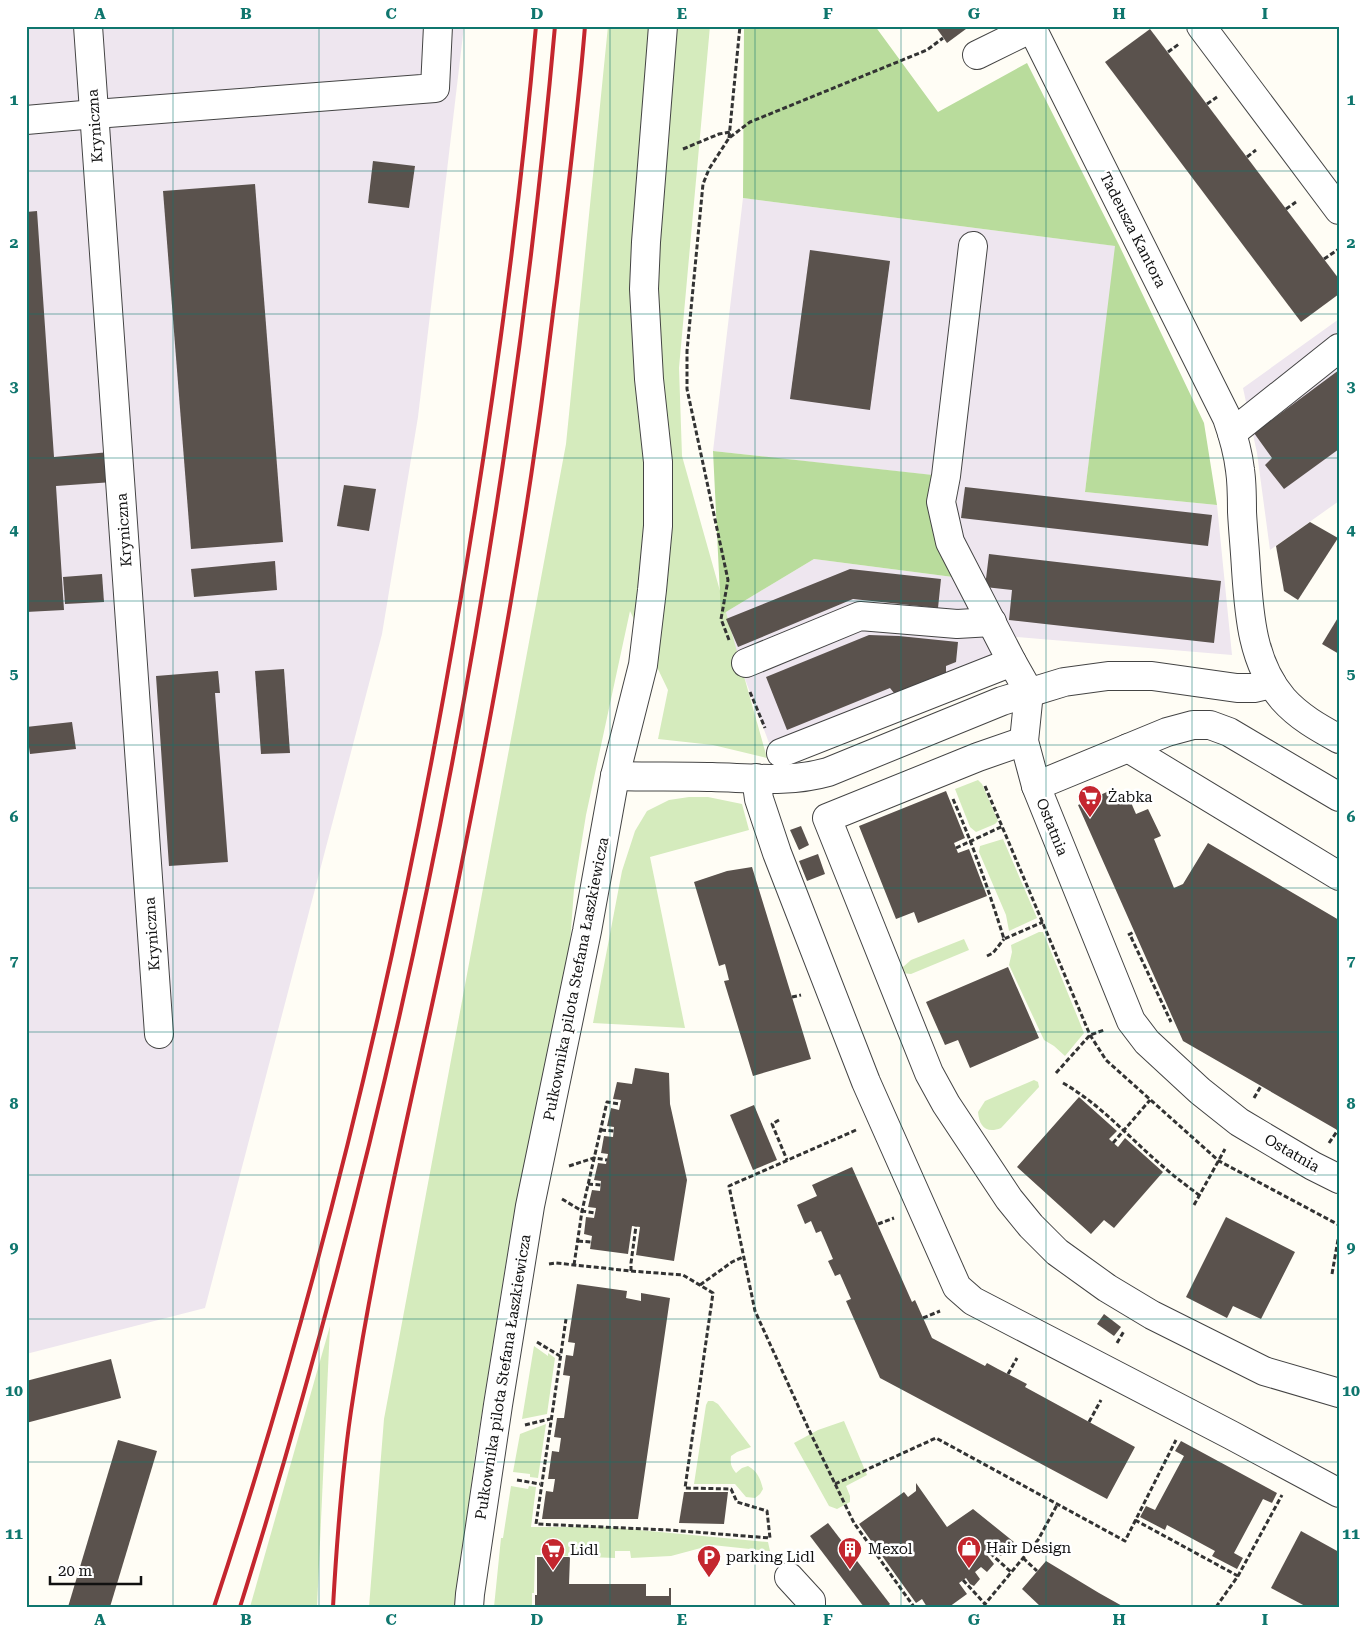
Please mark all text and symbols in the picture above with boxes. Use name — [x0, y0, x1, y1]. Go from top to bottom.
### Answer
text: A — [94, 4, 106, 23]
text: B — [240, 4, 252, 23]
text: C — [385, 4, 397, 23]
text: D — [531, 4, 544, 23]
text: E — [677, 4, 687, 23]
text: F — [823, 4, 833, 23]
text: G — [968, 4, 981, 23]
text: H — [1112, 4, 1126, 23]
text: I — [1262, 4, 1268, 23]
street label: Kryniczna — [83, 88, 107, 164]
text: 1 — [10, 90, 19, 109]
text: 1 — [1347, 90, 1356, 109]
street label: Tadeusza Kantora — [1096, 169, 1170, 291]
text: 2 — [10, 233, 19, 252]
text: 2 — [1347, 233, 1356, 252]
text: 3 — [10, 377, 19, 396]
text: 3 — [1347, 377, 1356, 396]
street label: Kryniczna — [112, 492, 136, 568]
text: 4 — [10, 520, 19, 539]
text: 4 — [1347, 520, 1356, 539]
text: 5 — [10, 664, 19, 683]
text: 5 — [1347, 664, 1356, 683]
supermarket icon: Żabka — [1077, 784, 1103, 818]
place label: Żabka — [1108, 788, 1152, 806]
street label: Ostatnia — [1032, 795, 1072, 859]
text: 6 — [10, 807, 19, 826]
text: 6 — [1347, 807, 1356, 826]
street label: Pułkownika pilota Stefana Łaszkiewicza — [540, 836, 612, 1122]
street label: Kryniczna — [140, 896, 164, 972]
text: 7 — [10, 951, 19, 970]
text: 7 — [1347, 951, 1356, 970]
text: 8 — [10, 1094, 19, 1113]
text: 8 — [1347, 1094, 1356, 1113]
street label: Ostatnia — [1261, 1130, 1323, 1176]
street label: Pułkownika pilota Stefana Łaszkiewicza — [472, 1233, 534, 1521]
text: 9 — [10, 1238, 19, 1257]
text: 9 — [1347, 1238, 1356, 1257]
text: 10 — [5, 1381, 23, 1400]
text: 10 — [1342, 1381, 1360, 1400]
text: 11 — [5, 1524, 23, 1543]
text: 11 — [1342, 1524, 1360, 1543]
shop icon: Hair Design — [956, 1535, 982, 1569]
building icon: Mexol — [837, 1536, 863, 1570]
supermarket icon: Lidl — [540, 1537, 566, 1571]
place label: Hair Design — [986, 1539, 1072, 1557]
place label: Mexol — [868, 1540, 913, 1558]
place label: Lidl — [570, 1541, 599, 1559]
parking icon: parking Lidl — [696, 1544, 722, 1578]
place label: parking Lidl — [726, 1548, 815, 1566]
scale bar — [50, 1553, 141, 1585]
text: 20 m — [58, 1562, 93, 1580]
text: A — [94, 1610, 106, 1629]
text: B — [240, 1610, 252, 1629]
text: C — [385, 1610, 397, 1629]
text: D — [531, 1610, 544, 1629]
text: E — [677, 1610, 687, 1629]
text: F — [823, 1610, 833, 1629]
text: G — [968, 1610, 981, 1629]
text: H — [1112, 1610, 1126, 1629]
text: I — [1262, 1610, 1268, 1629]

